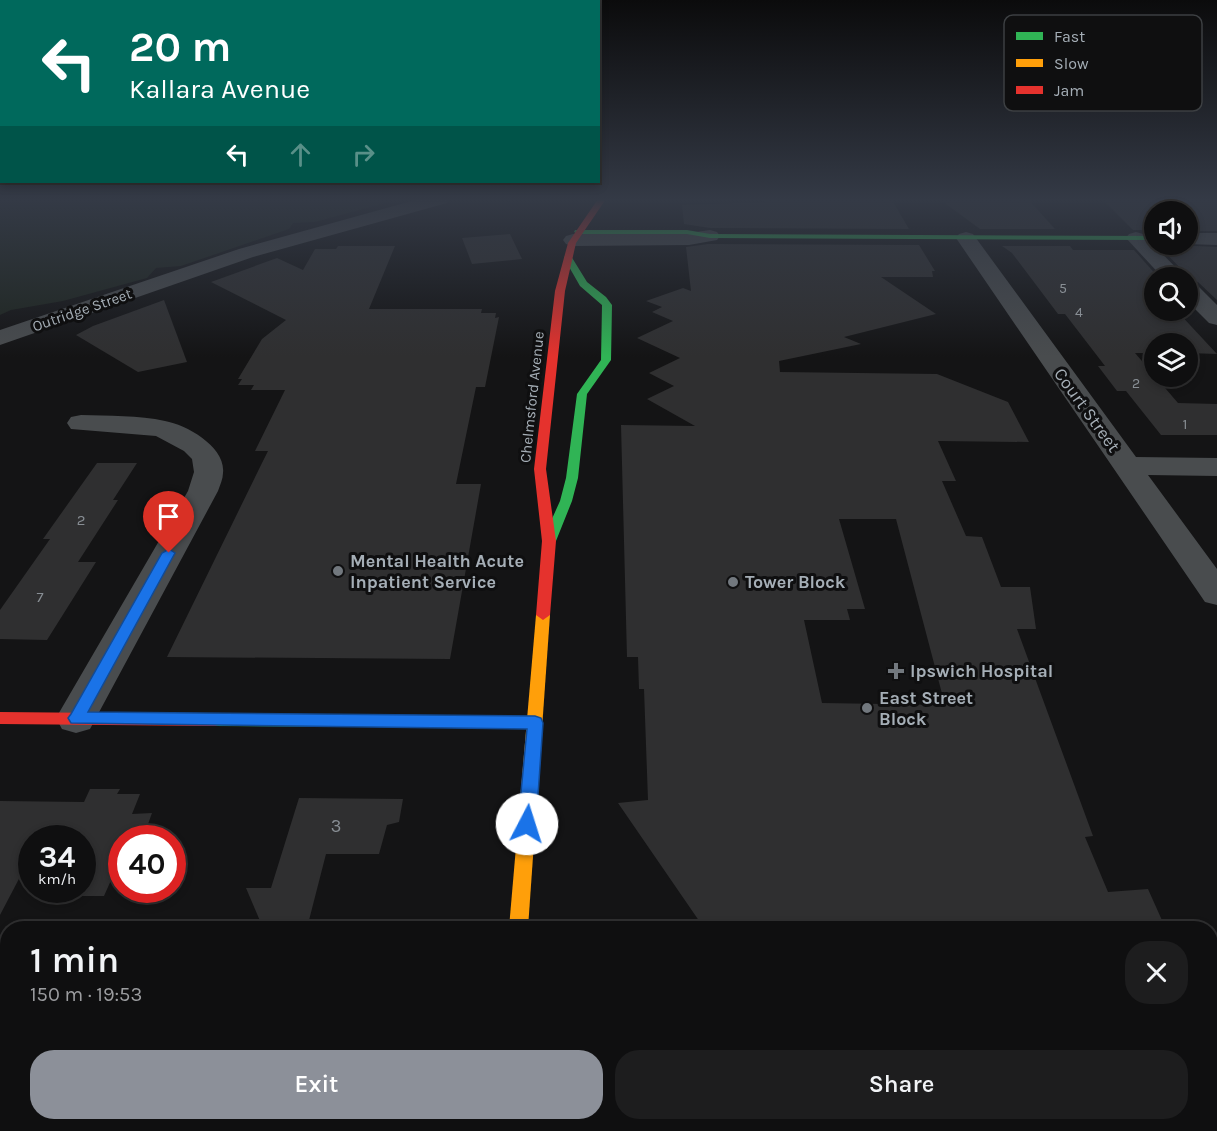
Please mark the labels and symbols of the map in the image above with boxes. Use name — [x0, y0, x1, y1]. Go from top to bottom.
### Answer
legend — [1004, 15, 1202, 111]
text: Fast — [1054, 27, 1085, 46]
text: Slow — [1054, 54, 1089, 73]
text: Jam — [1054, 81, 1084, 100]
house number: 5 — [1059, 280, 1067, 297]
street label: Outridge Street — [30, 284, 134, 335]
house number: 4 — [1075, 304, 1083, 321]
street label: Chelmsford Avenue — [516, 330, 548, 464]
street label: Court Street — [1049, 364, 1125, 457]
house number: 2 — [1132, 375, 1140, 392]
house number: 1 — [1183, 415, 1187, 433]
pin — [143, 491, 194, 553]
house number: 2 — [77, 511, 85, 529]
place label: Mental Health Acute Inpatient Service — [350, 550, 524, 593]
marker: Mental Health Acute Inpatient Service — [331, 564, 345, 578]
place label: Tower Block — [745, 571, 846, 593]
marker: Tower Block — [726, 575, 740, 589]
house number: 7 — [36, 588, 44, 606]
place label: Ipswich Hospital — [910, 660, 1053, 682]
marker: Ipswich Hospital — [887, 662, 905, 680]
place label: East Street Block — [879, 687, 973, 730]
marker: East Street Block — [860, 701, 874, 715]
position arrow — [495, 792, 559, 856]
house number: 3 — [331, 815, 341, 837]
speed limit sign: 40 — [108, 825, 186, 903]

